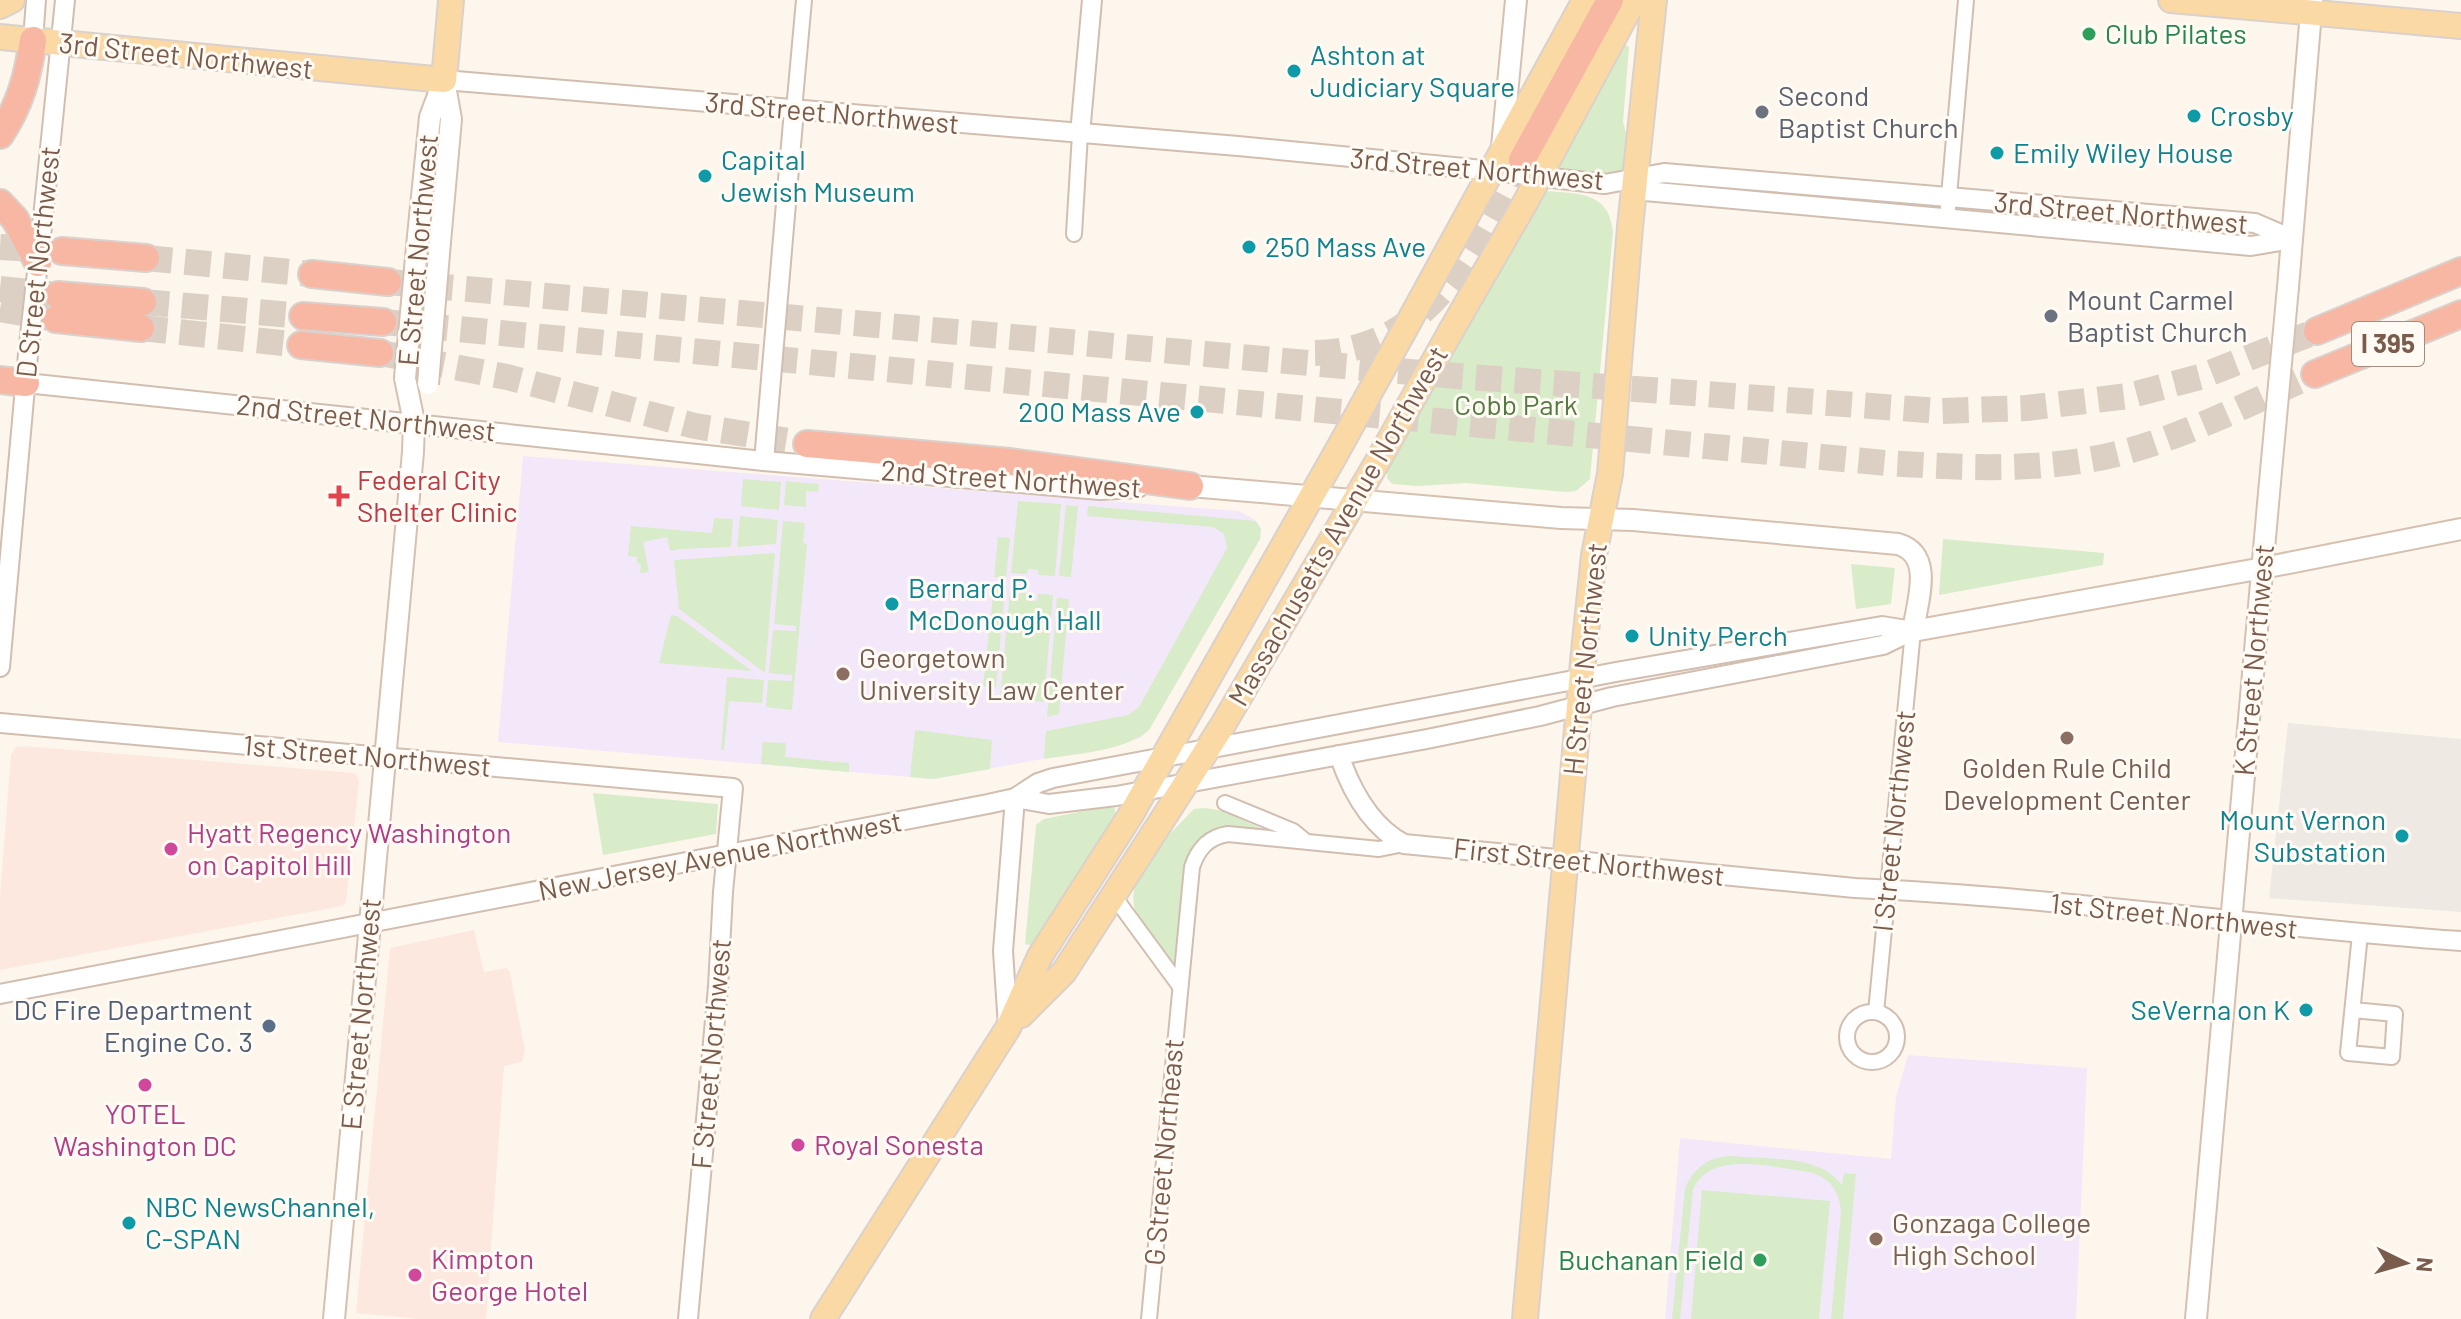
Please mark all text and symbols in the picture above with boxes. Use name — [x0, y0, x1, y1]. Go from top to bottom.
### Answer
place label: Club Pilates — [2105, 16, 2247, 50]
street label: 3rd Street Northwest — [57, 25, 315, 85]
marker: Club Pilates — [2080, 25, 2098, 43]
place label: Ashton at Judiciary Square — [1310, 37, 1515, 103]
marker: Ashton at Judiciary Square — [1285, 62, 1303, 80]
place label: Second Baptist Church — [1778, 78, 1959, 144]
street label: 3rd Street Northwest — [703, 84, 961, 140]
place label: Crosby — [2210, 98, 2294, 132]
marker: Second Baptist Church — [1753, 103, 1771, 121]
marker: Crosby — [2185, 107, 2203, 125]
street label: E Street Northwest — [390, 133, 444, 367]
place label: Emily Wiley House — [2013, 135, 2233, 169]
street label: 3rd Street Northwest — [1348, 140, 1606, 196]
place label: Capital Jewish Museum — [721, 142, 915, 208]
street label: D Street Northwest — [8, 144, 66, 379]
marker: Emily Wiley House — [1988, 144, 2006, 162]
marker: Capital Jewish Museum — [696, 167, 714, 185]
street label: 3rd Street Northwest — [1992, 184, 2250, 240]
place label: 250 Mass Ave — [1265, 229, 1426, 263]
marker: 250 Mass Ave — [1240, 238, 1258, 256]
place label: Mount Carmel Baptist Church — [2067, 282, 2248, 348]
marker: Mount Carmel Baptist Church — [2042, 307, 2060, 325]
road number: I 395 — [2352, 322, 2424, 366]
street label: Massachusetts Avenue Northwest — [1220, 340, 1454, 711]
street label: 2nd Street Northwest — [235, 386, 497, 448]
park label: Cobb Park — [1454, 387, 1578, 421]
place label: 200 Mass Ave — [1018, 394, 1181, 428]
marker: 200 Mass Ave — [1188, 403, 1206, 421]
street label: 2nd Street Northwest — [880, 452, 1142, 504]
place label: Federal City Shelter Clinic — [357, 462, 517, 528]
marker: Federal City Shelter Clinic — [328, 485, 350, 507]
street label: H Street Northwest — [1555, 541, 1613, 777]
street label: K Street Northwest — [2226, 543, 2280, 777]
place label: Bernard P. McDonough Hall — [908, 570, 1101, 636]
marker: Bernard P. McDonough Hall — [883, 595, 901, 613]
place label: Unity Perch — [1648, 618, 1788, 652]
marker: Unity Perch — [1623, 627, 1641, 645]
place label: Georgetown University Law Center — [859, 640, 1124, 706]
marker: Georgetown University Law Center — [834, 665, 852, 683]
street label: I Street Northwest — [1864, 708, 1922, 933]
street label: 1st Street Northwest — [242, 727, 493, 783]
marker: Golden Rule Child Development Center — [2058, 729, 2076, 747]
place label: Golden Rule Child Development Center — [1943, 750, 2191, 816]
place label: Mount Vernon Substation — [2219, 802, 2386, 868]
street label: New Jersey Avenue Northwest — [535, 803, 904, 907]
place label: Hyatt Regency Washington on Capitol Hill — [187, 815, 511, 881]
marker: Mount Vernon Substation — [2393, 827, 2411, 845]
street label: First Street Northwest — [1452, 830, 1726, 892]
marker: Hyatt Regency Washington on Capitol Hill — [162, 840, 180, 858]
street label: 1st Street Northwest — [2049, 885, 2300, 945]
street label: E Street Northwest — [333, 897, 387, 1131]
street label: F Street Northwest — [683, 937, 737, 1171]
place label: DC Fire Department Engine Co. 3 — [14, 992, 253, 1058]
place label: SeVerna on K — [2130, 992, 2290, 1026]
marker: SeVerna on K — [2297, 1001, 2315, 1019]
marker: DC Fire Department Engine Co. 3 — [260, 1017, 278, 1035]
street label: G Street Northeast — [1136, 1037, 1190, 1267]
marker: YOTEL Washington DC — [136, 1076, 154, 1094]
place label: YOTEL Washington DC — [53, 1096, 237, 1162]
place label: Royal Sonesta — [814, 1127, 984, 1161]
marker: Royal Sonesta — [789, 1136, 807, 1154]
place label: NBC NewsChannel, C-SPAN — [145, 1189, 375, 1255]
place label: Gonzaga College High School — [1892, 1205, 2091, 1271]
marker: NBC NewsChannel, C-SPAN — [120, 1214, 138, 1232]
north arrow — [2365, 1223, 2445, 1303]
marker: Gonzaga College High School — [1867, 1230, 1885, 1248]
place label: Kimpton George Hotel — [431, 1241, 588, 1307]
place label: Buchanan Field — [1558, 1242, 1744, 1276]
marker: Buchanan Field — [1751, 1251, 1769, 1269]
text: N — [2412, 1256, 2440, 1273]
marker: Kimpton George Hotel — [406, 1266, 424, 1284]

